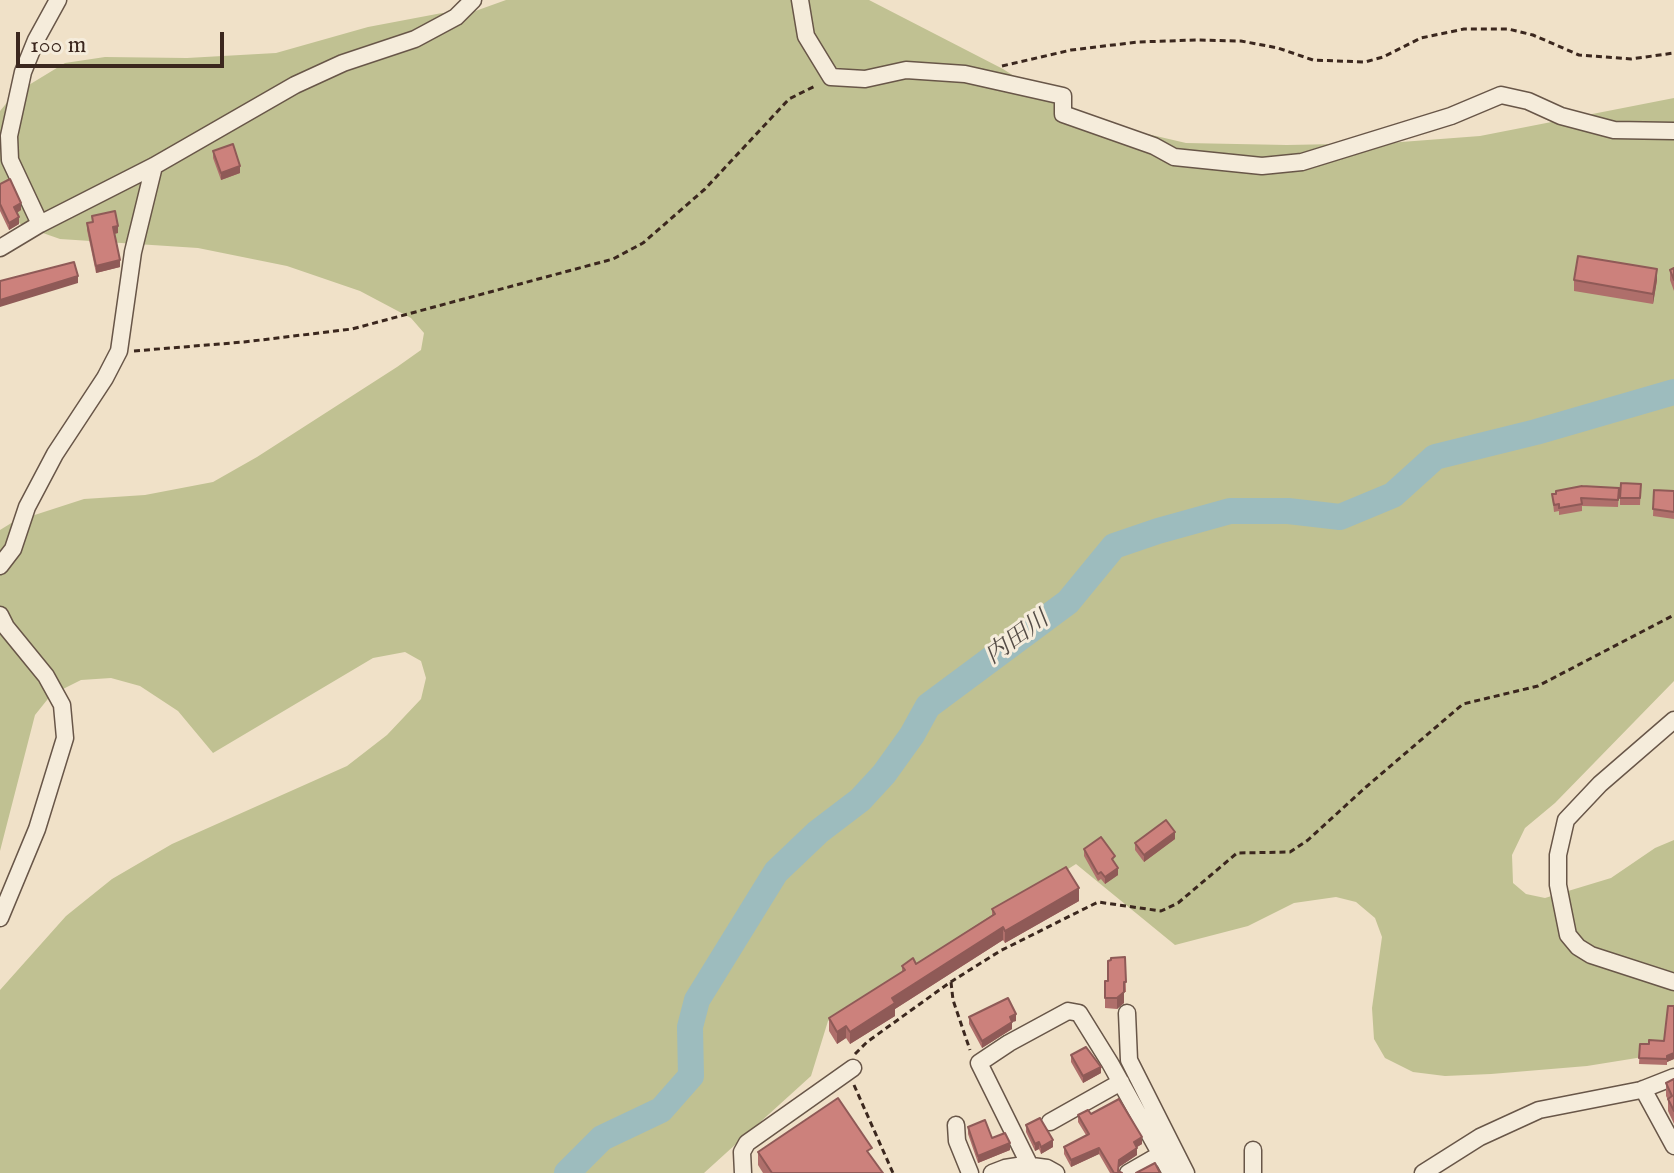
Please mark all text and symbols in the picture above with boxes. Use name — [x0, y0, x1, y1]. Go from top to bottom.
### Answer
scale bar — [20, 16, 228, 66]
text: 100 m — [30, 30, 86, 61]
water label: 内田川 — [980, 606, 1056, 672]

